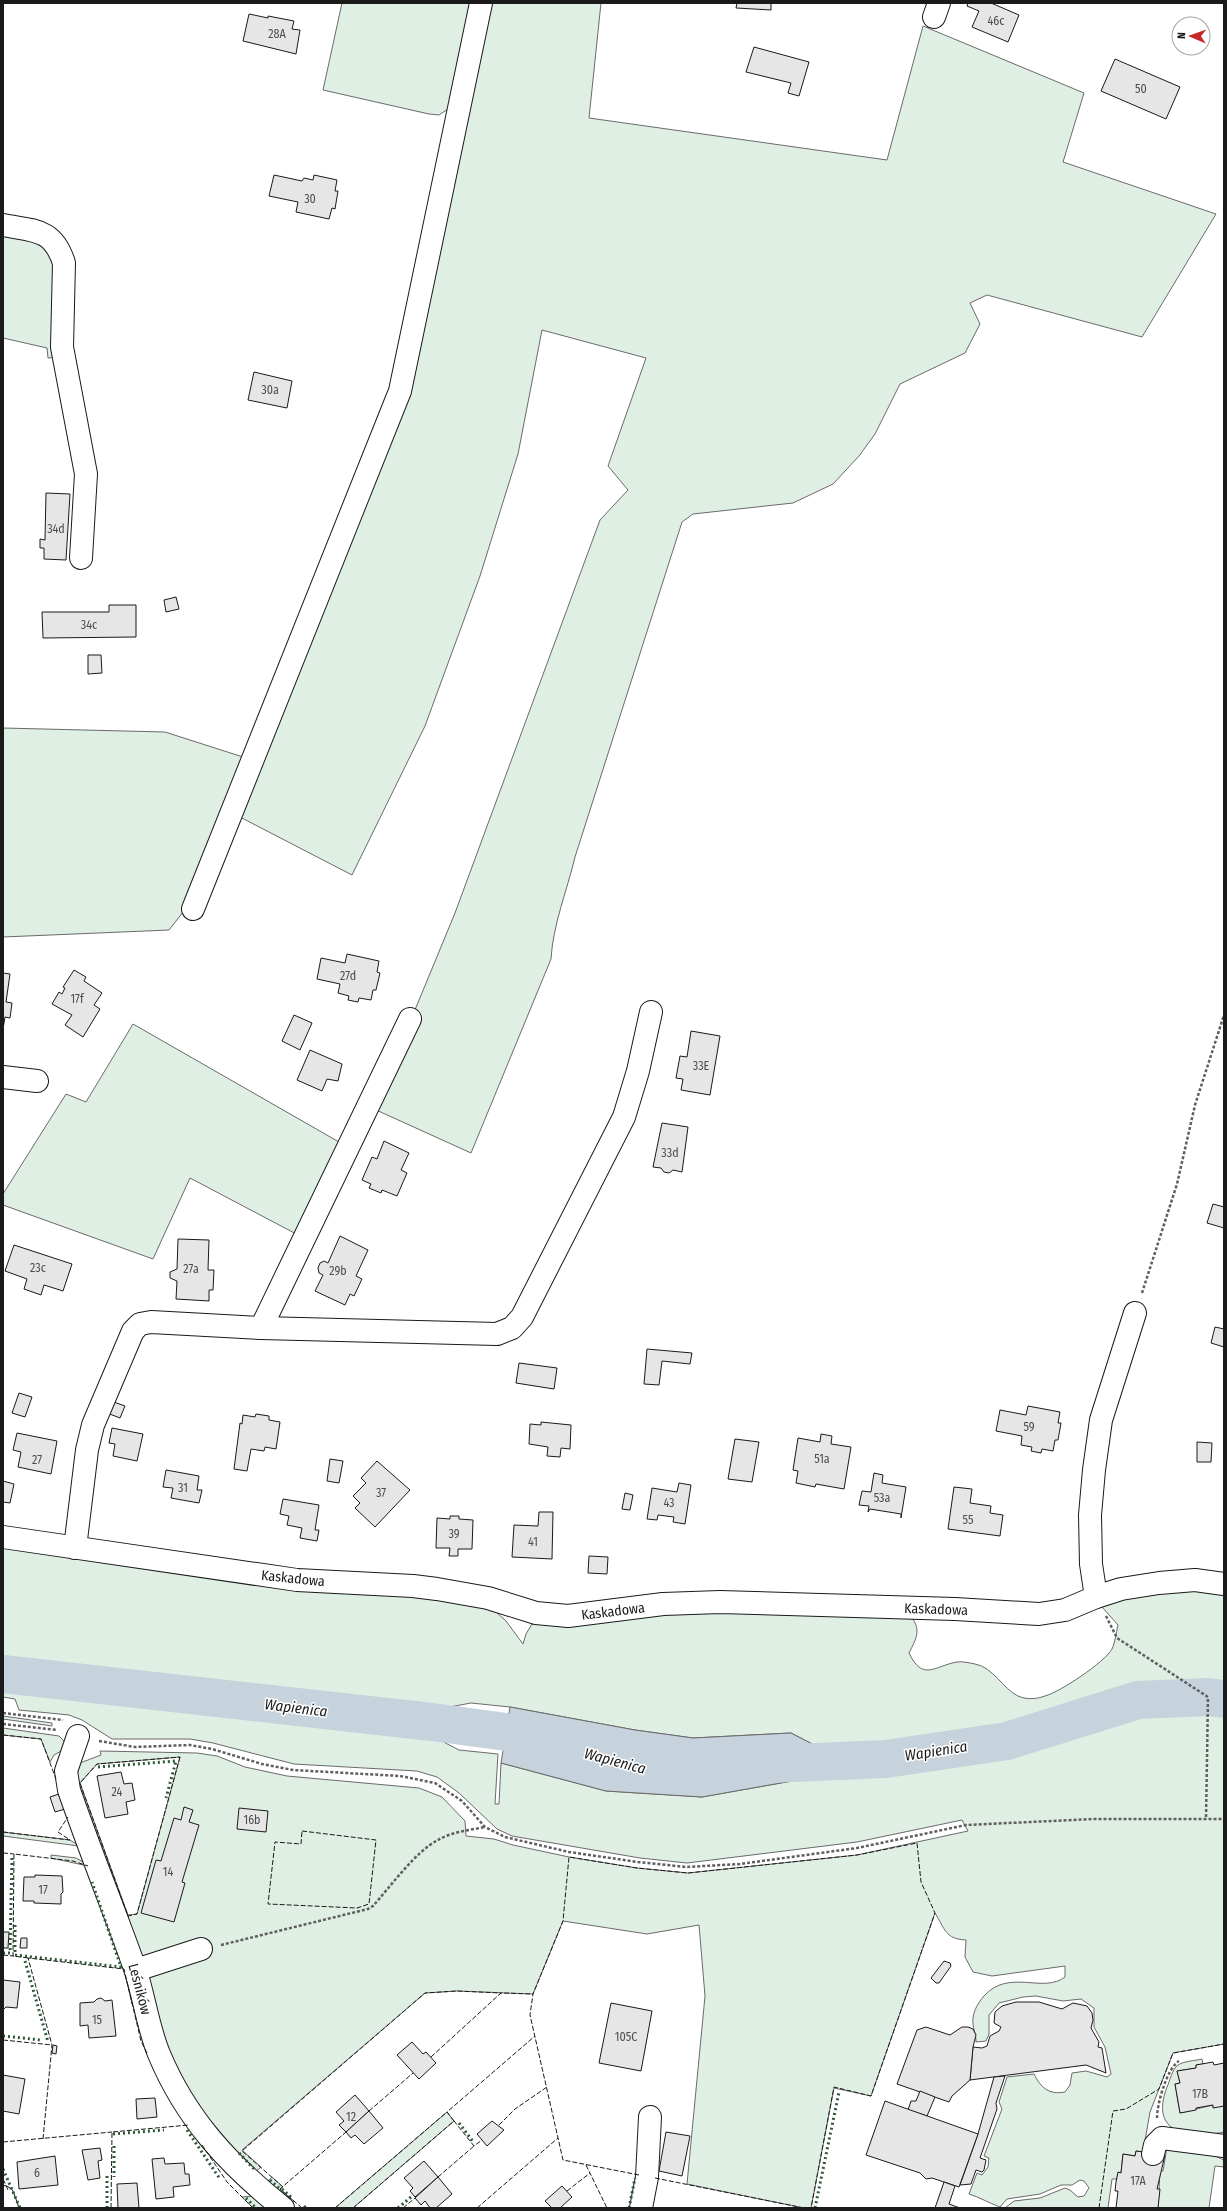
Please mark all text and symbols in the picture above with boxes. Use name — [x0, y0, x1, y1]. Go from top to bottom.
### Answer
house number: 46c — [988, 14, 1004, 28]
north arrow — [1171, 16, 1211, 56]
house number: 28A — [268, 27, 286, 41]
text: N — [1175, 32, 1188, 39]
house number: 50 — [1135, 82, 1147, 96]
house number: 30 — [304, 192, 316, 206]
house number: 30a — [261, 383, 279, 397]
house number: 34d — [47, 522, 65, 536]
house number: 34c — [81, 618, 97, 632]
house number: 27d — [340, 969, 356, 983]
house number: 17f — [70, 992, 85, 1006]
house number: 33E — [693, 1059, 710, 1073]
house number: 33d — [661, 1146, 679, 1160]
house number: 23c — [30, 1261, 46, 1275]
house number: 27a — [183, 1262, 199, 1276]
house number: 29b — [329, 1264, 347, 1278]
house number: 59 — [1023, 1420, 1035, 1434]
house number: 51a — [814, 1452, 830, 1466]
house number: 27 — [32, 1453, 42, 1467]
house number: 31 — [178, 1481, 188, 1495]
house number: 37 — [376, 1486, 386, 1500]
house number: 53a — [874, 1491, 890, 1505]
house number: 43 — [663, 1496, 675, 1510]
house number: 55 — [963, 1513, 974, 1527]
house number: 39 — [448, 1527, 460, 1541]
house number: 41 — [528, 1535, 538, 1549]
street label: Kaskadowa — [260, 1567, 326, 1590]
street label: Kaskadowa — [580, 1599, 646, 1624]
street label: Kaskadowa — [904, 1600, 968, 1619]
water label: Wapienica — [264, 1695, 329, 1721]
water label: Wapienica — [903, 1737, 969, 1765]
water label: Wapienica — [582, 1744, 648, 1778]
house number: 24 — [112, 1785, 123, 1799]
house number: 16b — [243, 1813, 261, 1827]
house number: 14 — [163, 1865, 173, 1879]
house number: 17 — [38, 1883, 48, 1897]
street label: Leśników — [124, 1962, 155, 2017]
house number: 15 — [92, 2013, 103, 2027]
house number: 105C — [615, 2030, 637, 2044]
house number: 17B — [1192, 2087, 1208, 2101]
house number: 12 — [346, 2110, 356, 2124]
house number: 6 — [34, 2166, 40, 2180]
house number: 17A — [1130, 2174, 1146, 2188]

